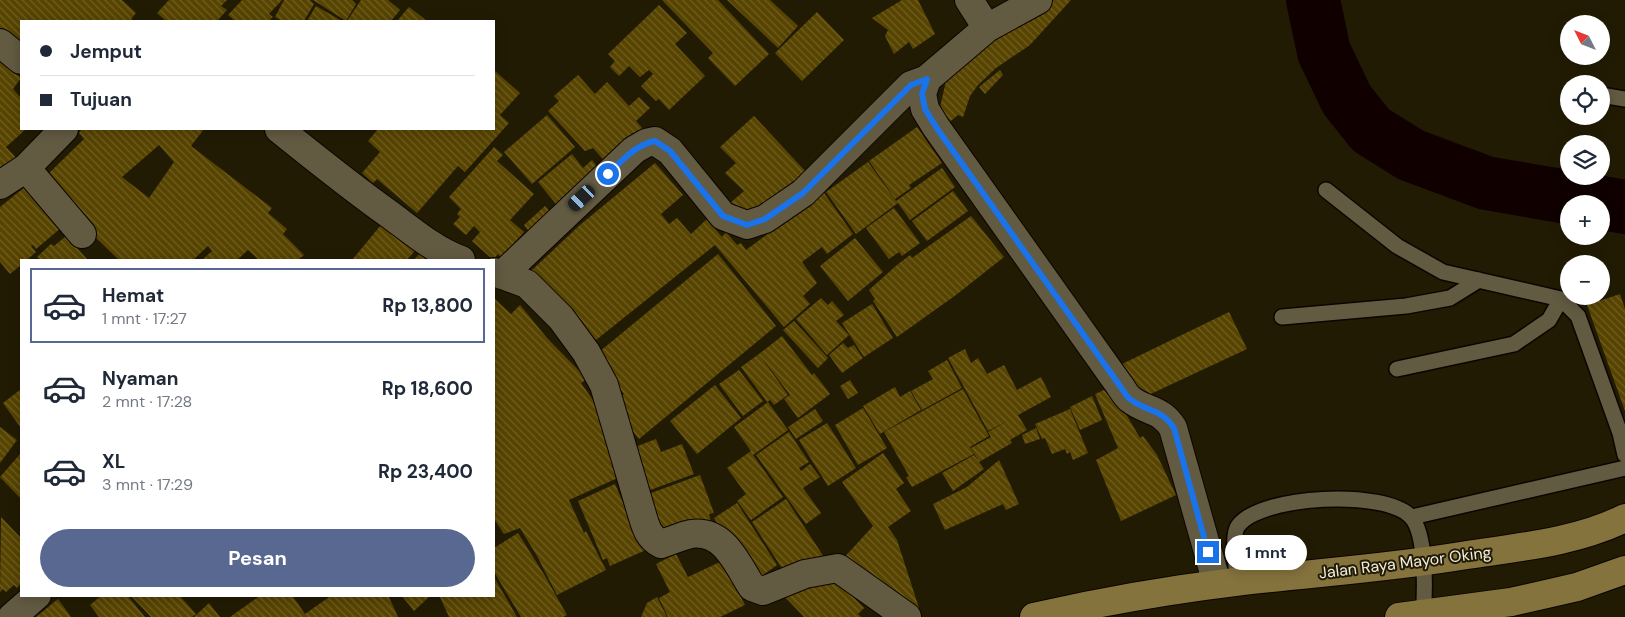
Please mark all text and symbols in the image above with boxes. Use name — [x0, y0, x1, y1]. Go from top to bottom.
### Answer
north arrow — [1560, 15, 1610, 65]
map controls — [1560, 15, 1610, 305]
text: Jemput — [70, 39, 142, 64]
button: locate — [1560, 75, 1610, 125]
text: Tujuan — [70, 87, 132, 112]
button: layers — [1560, 135, 1610, 185]
route start — [597, 163, 619, 185]
car — [565, 182, 598, 214]
button: + — [1560, 195, 1610, 245]
button: − — [1560, 255, 1610, 305]
icon: car — [42, 283, 87, 328]
text: Hemat — [102, 283, 164, 308]
text: Rp 13,800 — [382, 293, 473, 318]
text: 1 mnt · 17:27 — [102, 308, 187, 329]
icon: car — [42, 366, 87, 411]
text: Nyaman — [102, 366, 178, 391]
text: Rp 18,600 — [382, 376, 473, 401]
text: 2 mnt · 17:28 — [102, 391, 192, 412]
icon: car — [42, 449, 87, 494]
text: XL — [102, 449, 125, 474]
text: Rp 23,400 — [378, 459, 473, 484]
text: 3 mnt · 17:29 — [102, 474, 193, 495]
button: Pesan — [40, 529, 475, 587]
callout: 1 mnt — [1226, 534, 1308, 570]
route end — [1197, 541, 1219, 563]
street label: Jalan Raya Mayor Oking — [1318, 541, 1493, 584]
text: 1 mnt — [1245, 542, 1287, 563]

